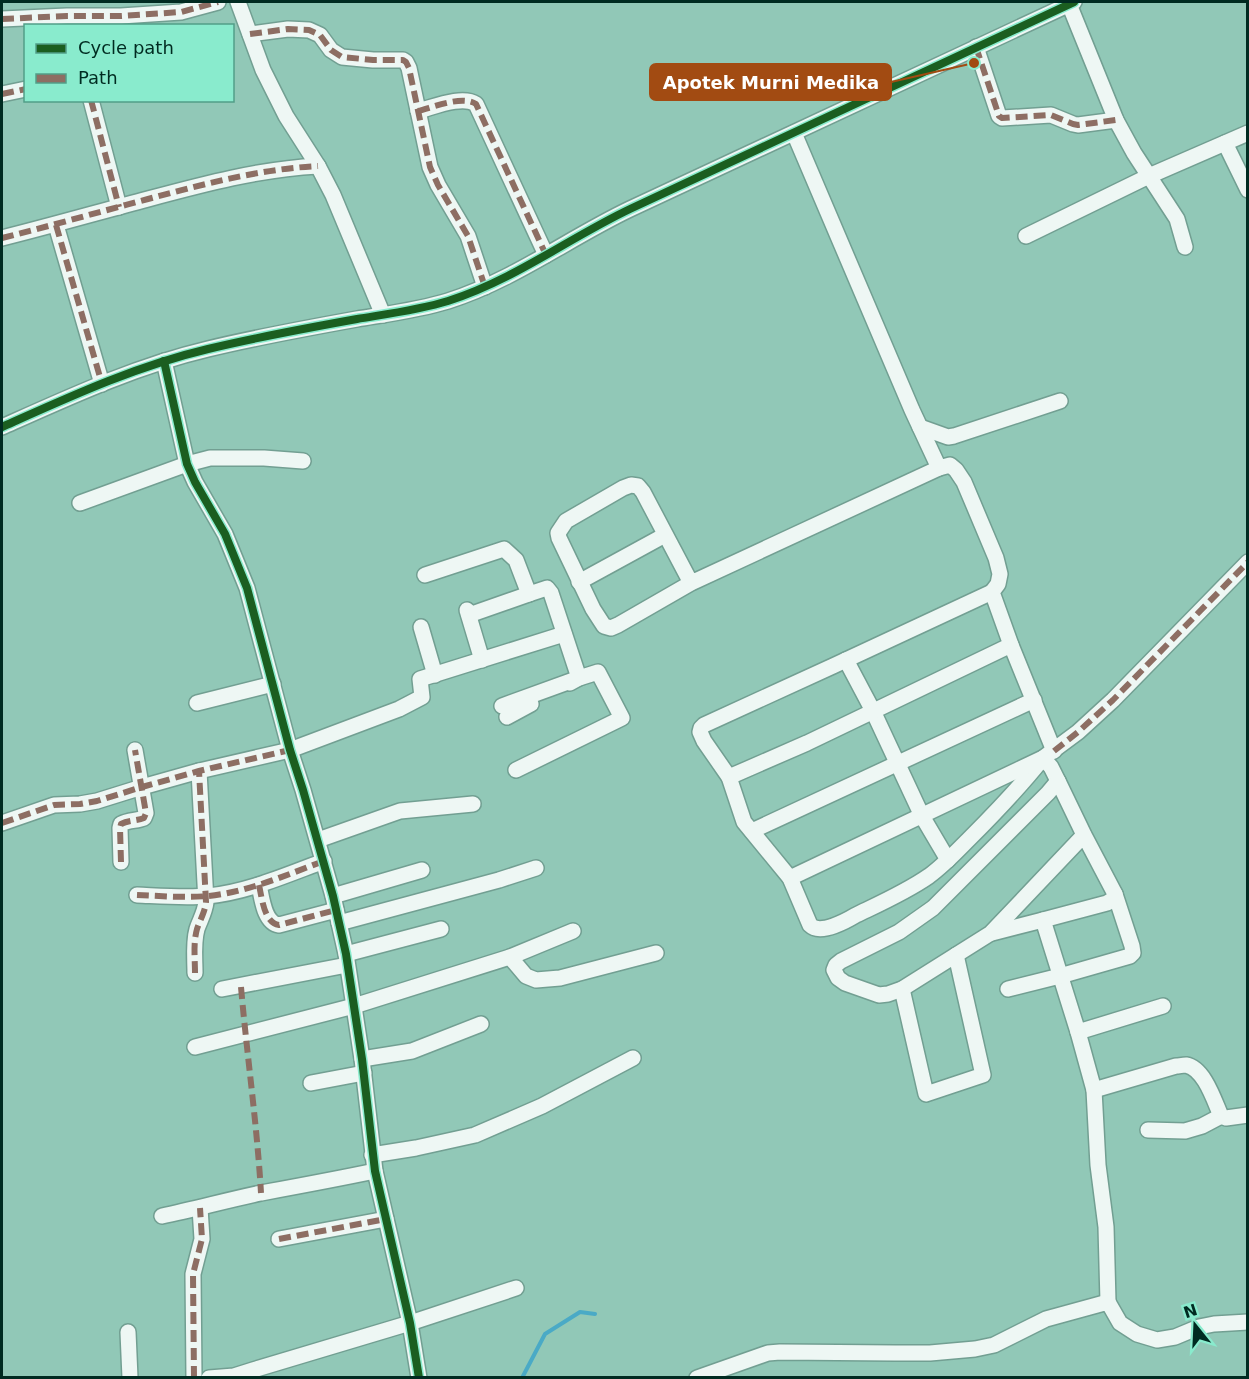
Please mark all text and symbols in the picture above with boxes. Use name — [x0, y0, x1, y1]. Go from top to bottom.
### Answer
legend — [24, 24, 234, 102]
text: Cycle path — [78, 37, 174, 58]
callout: Apotek Murni Medika — [650, 64, 891, 100]
text: Path — [78, 67, 118, 88]
text: Apotek Murni Medika — [663, 72, 879, 93]
north arrow — [1165, 1295, 1225, 1355]
text: N — [1181, 1300, 1200, 1322]

